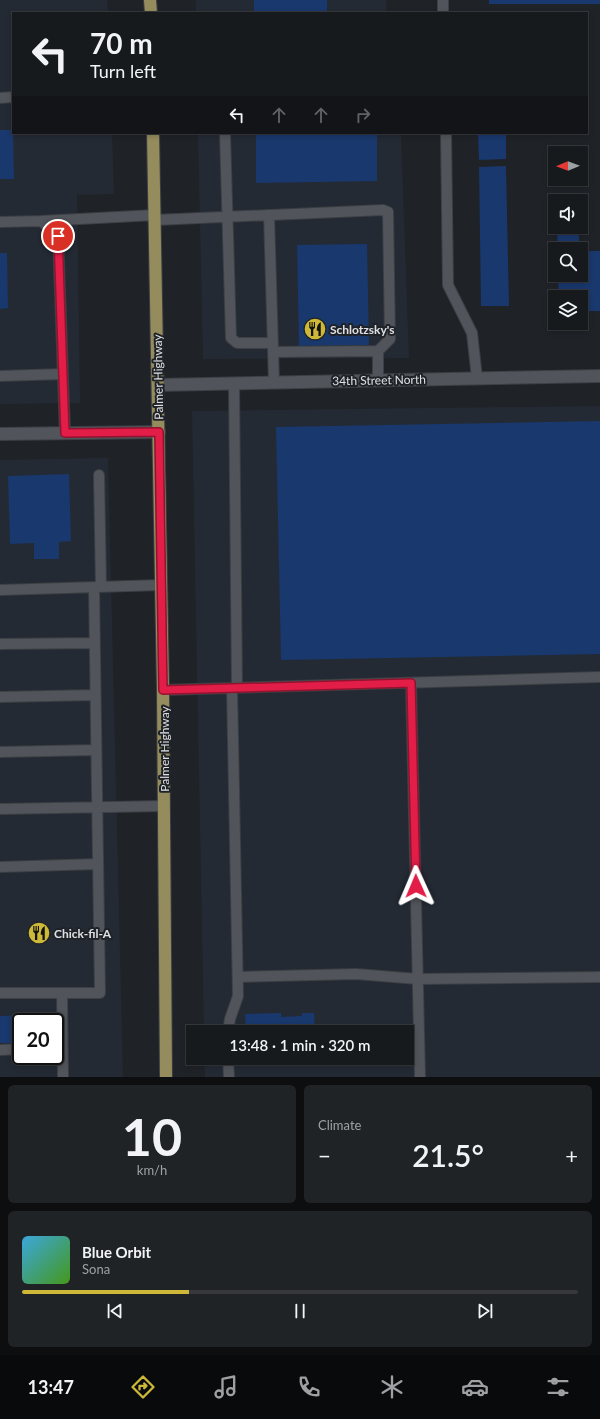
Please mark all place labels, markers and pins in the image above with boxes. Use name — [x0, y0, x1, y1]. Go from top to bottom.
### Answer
pin — [41, 219, 75, 253]
restaurant icon: Schlotzsky's — [302, 316, 328, 342]
place label: Schlotzsky's — [330, 322, 395, 337]
restaurant icon: Chick-fil-A — [26, 920, 52, 946]
place label: Chick-fil-A — [54, 926, 112, 941]

